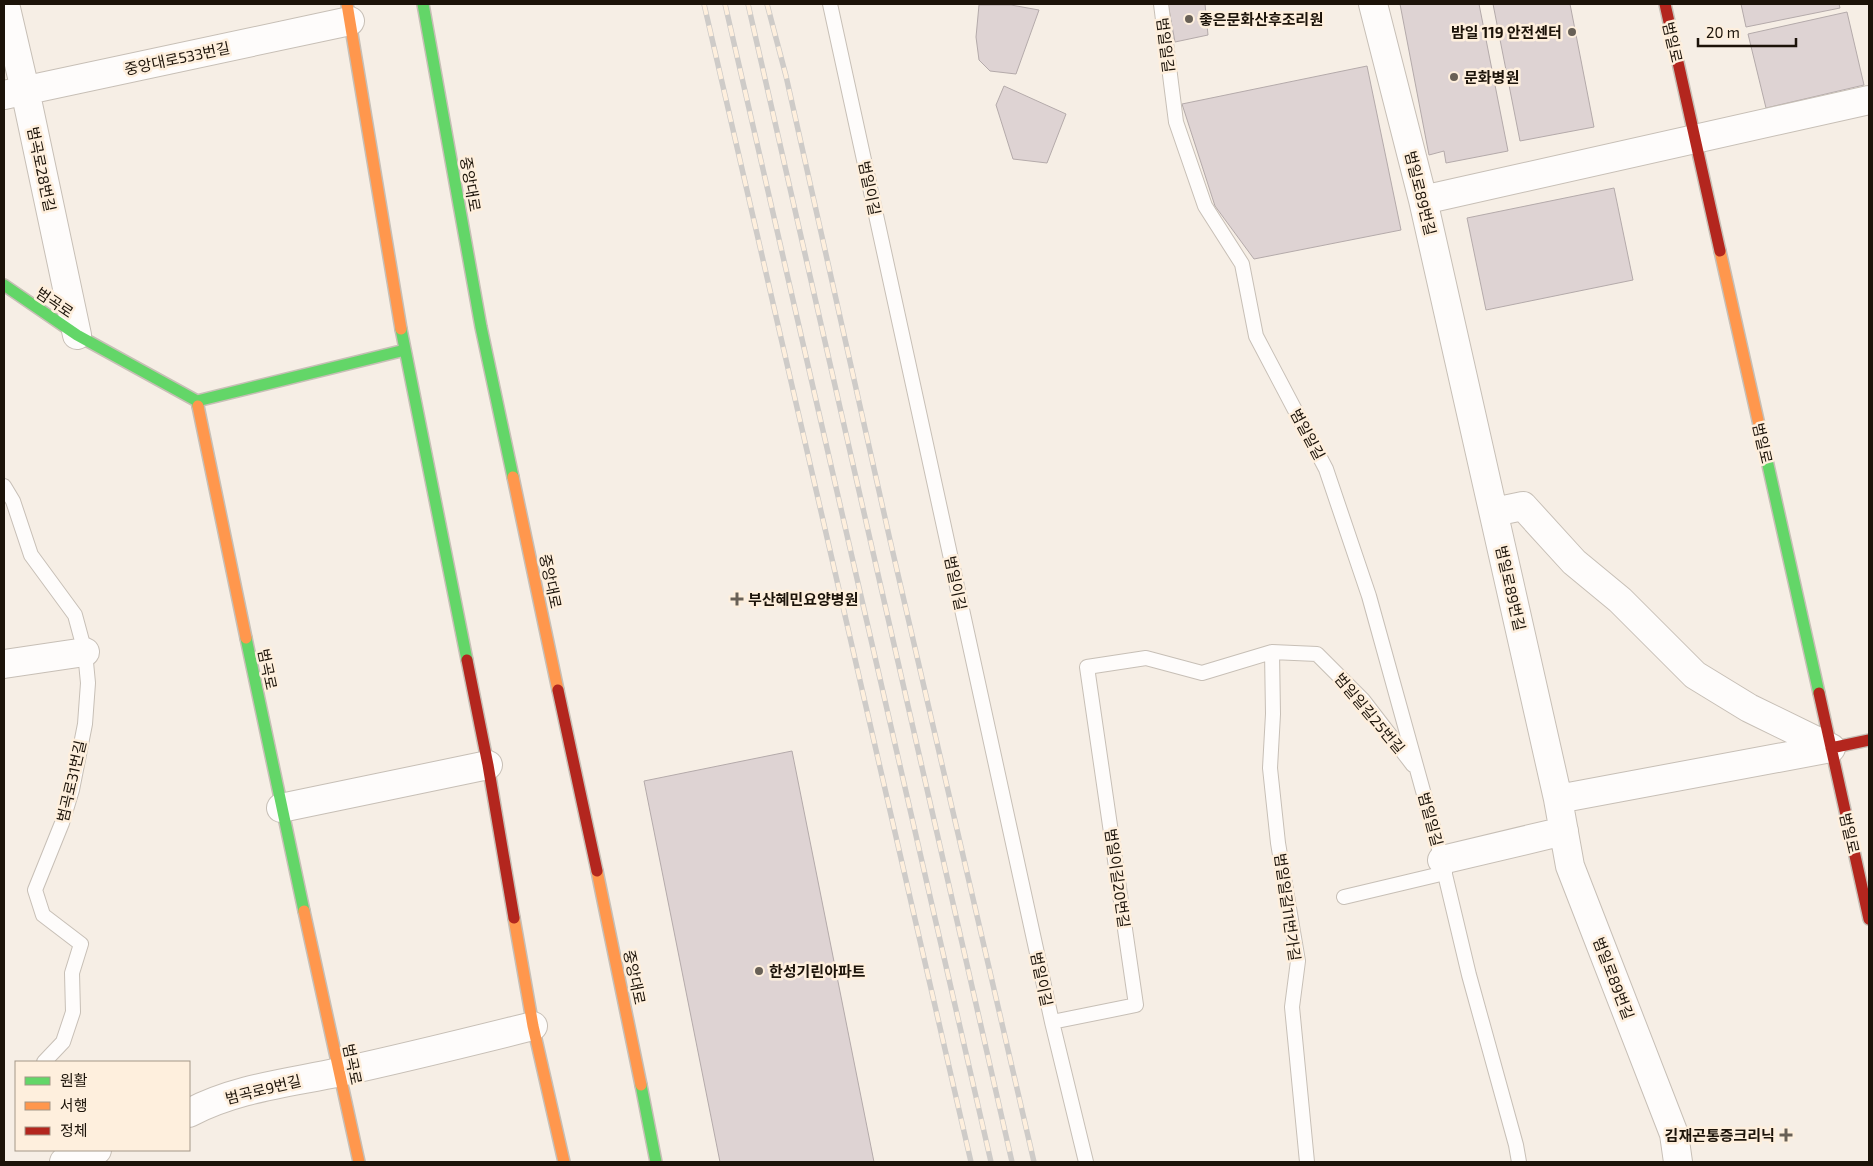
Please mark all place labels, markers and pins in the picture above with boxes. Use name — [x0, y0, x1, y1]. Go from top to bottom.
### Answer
place label: 좋은문화산후조리원 — [1199, 10, 1323, 28]
marker: 좋은문화산후조리원 — [1183, 13, 1195, 25]
place label: 밤일 119 안전센터 — [1451, 23, 1562, 41]
marker: 밤일 119 안전센터 — [1566, 26, 1578, 38]
place label: 문화병원 — [1464, 68, 1519, 86]
marker: 문화병원 — [1448, 71, 1460, 83]
place label: 부산혜민요양병원 — [748, 590, 858, 608]
marker: 부산혜민요양병원 — [730, 592, 744, 606]
place label: 한성기린아파트 — [769, 962, 866, 980]
marker: 한성기린아파트 — [753, 965, 765, 977]
place label: 김재곤통증크리닉 — [1665, 1126, 1775, 1144]
marker: 김재곤통증크리닉 — [1779, 1128, 1793, 1142]

